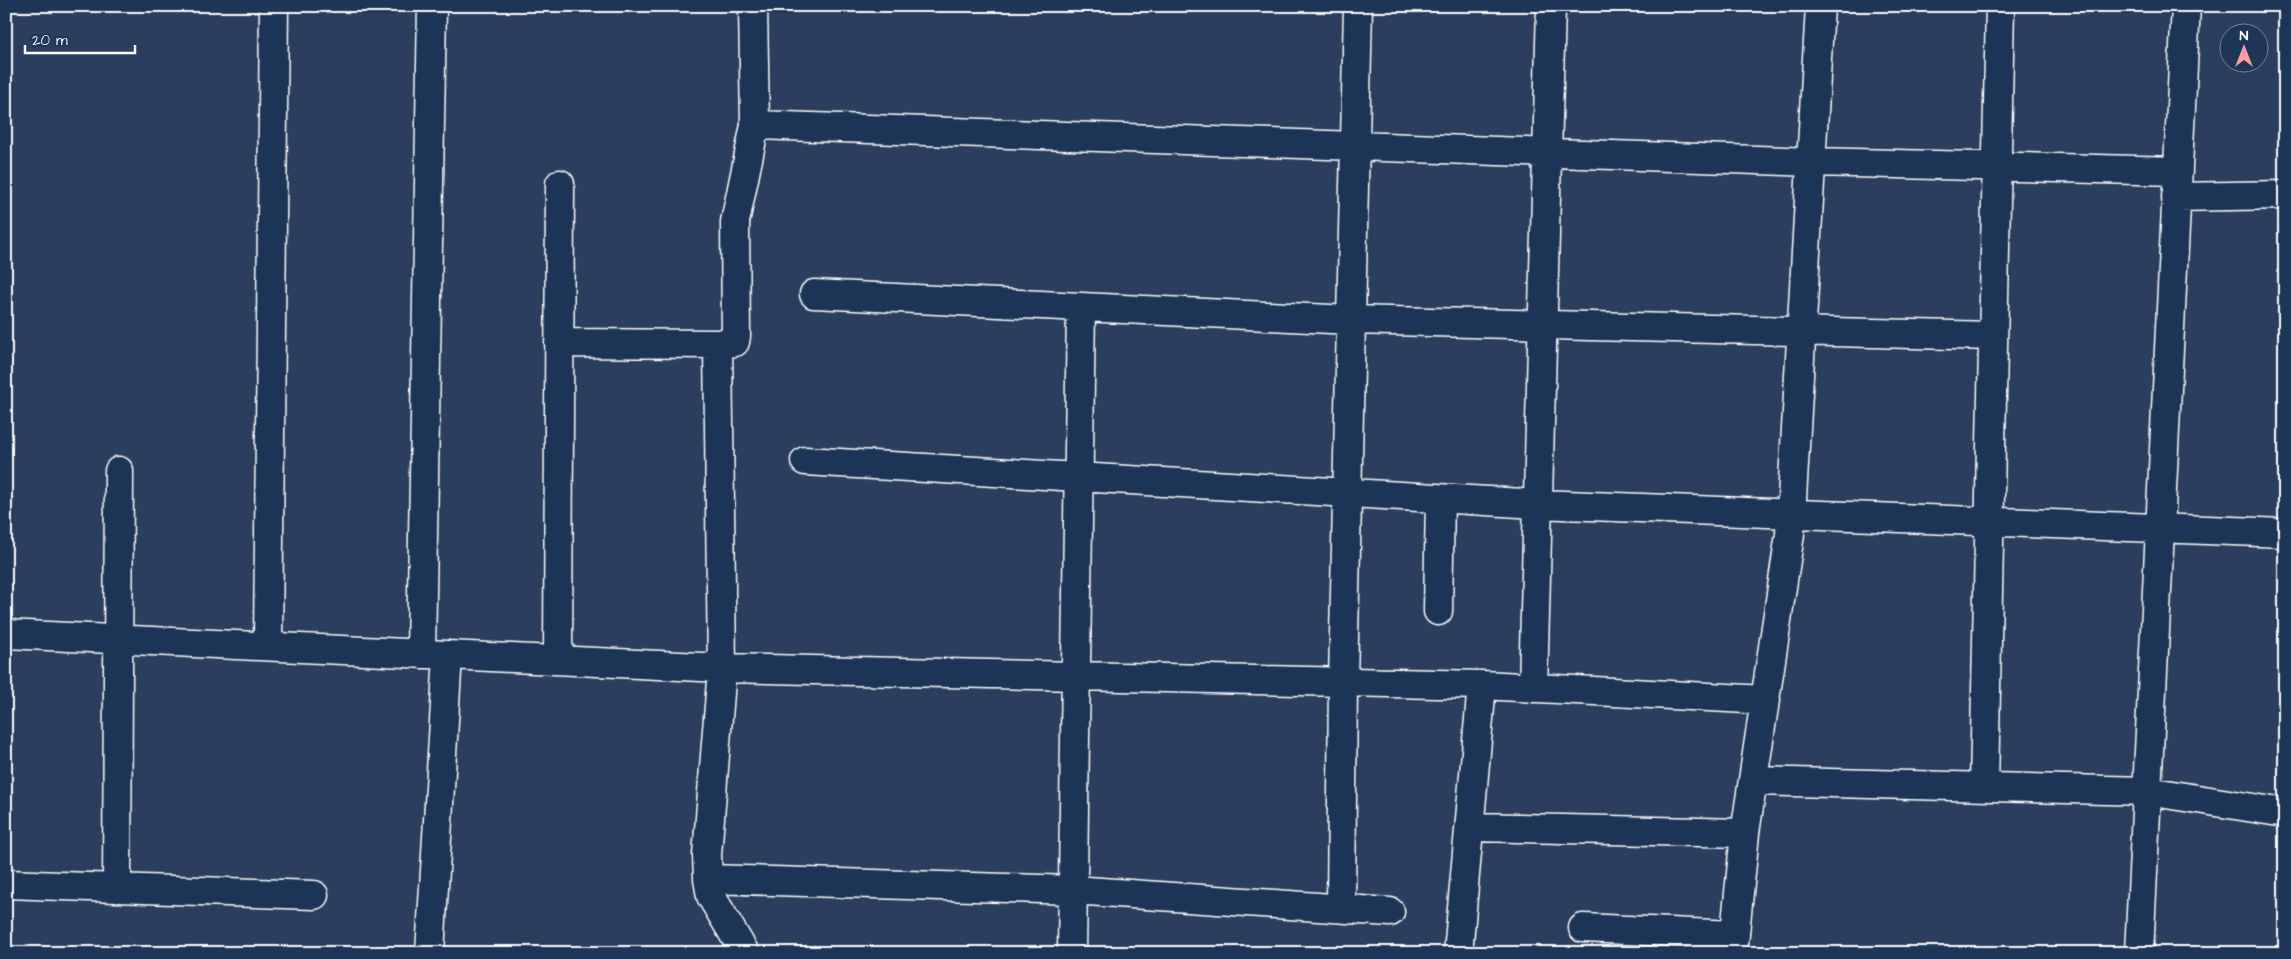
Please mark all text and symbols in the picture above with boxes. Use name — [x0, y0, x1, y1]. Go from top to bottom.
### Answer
scale bar — [25, 22, 135, 54]
north arrow — [2218, 22, 2268, 72]
text: N — [2240, 26, 2249, 46]
text: 20 m — [32, 30, 68, 51]

